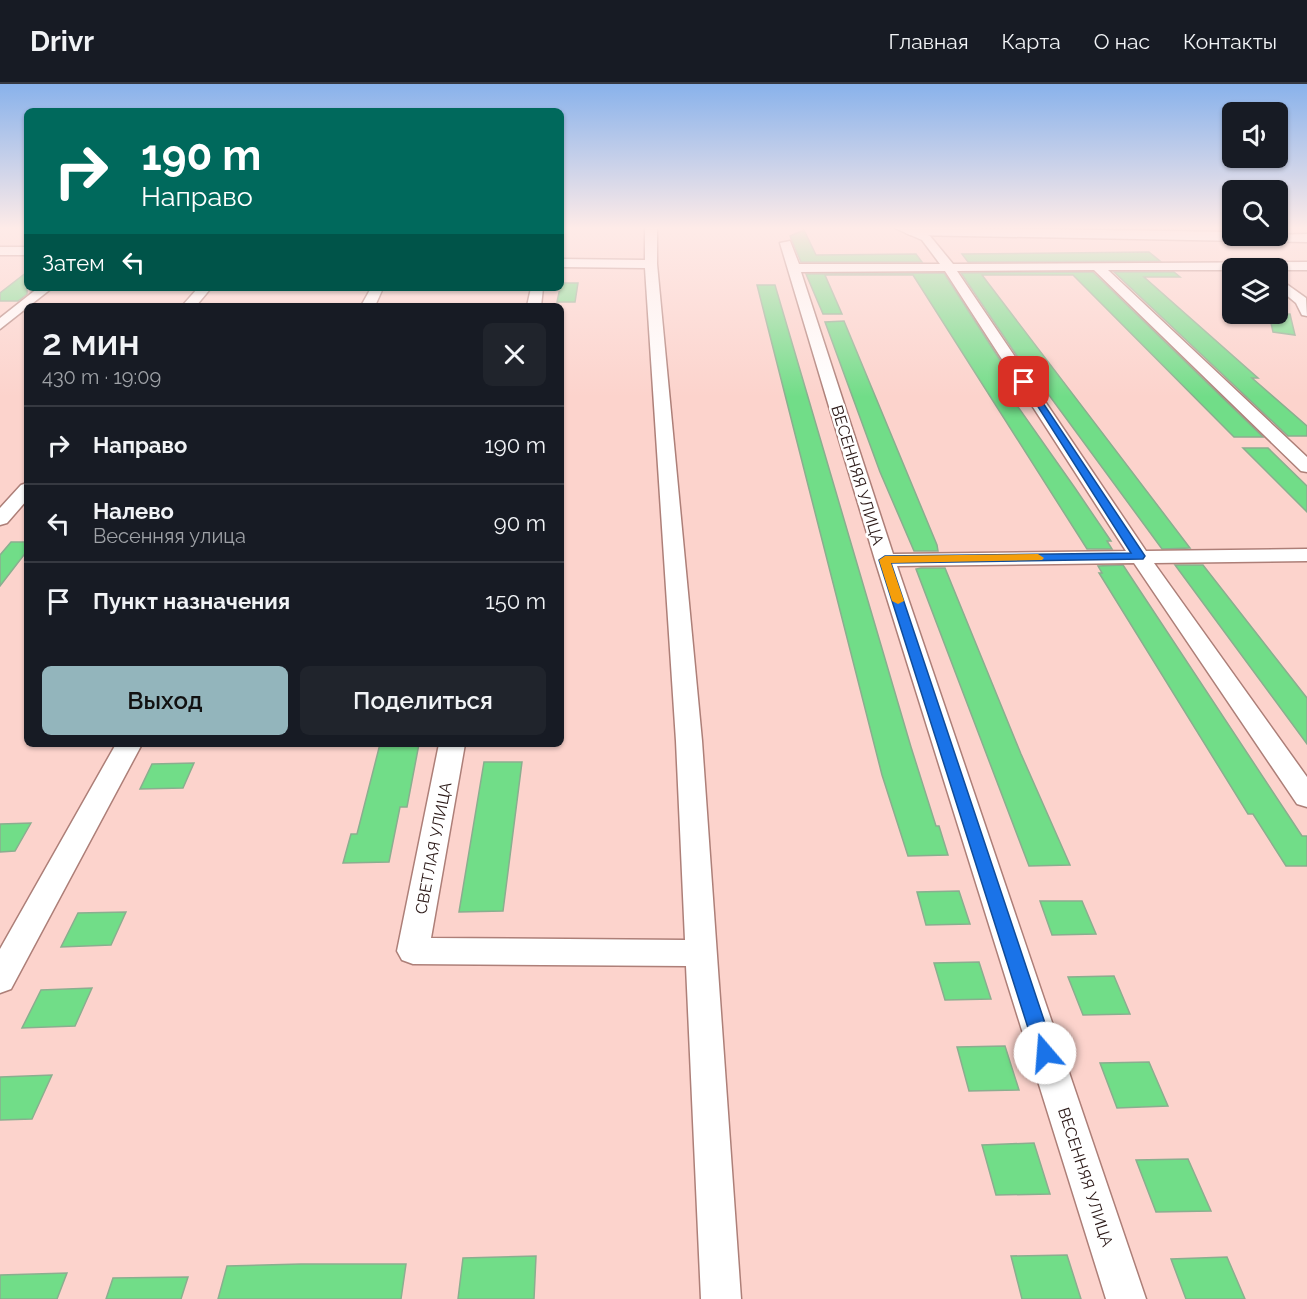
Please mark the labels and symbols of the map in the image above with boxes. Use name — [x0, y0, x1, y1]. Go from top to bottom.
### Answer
pin — [998, 356, 1049, 407]
street label: ВЕСЕННЯЯ УЛИЦА — [827, 403, 888, 548]
street label: СВЕТЛАЯ УЛИЦА — [411, 780, 456, 916]
position arrow — [1013, 1021, 1077, 1085]
street label: ВЕСЕННЯЯ УЛИЦА — [1054, 1105, 1117, 1249]

